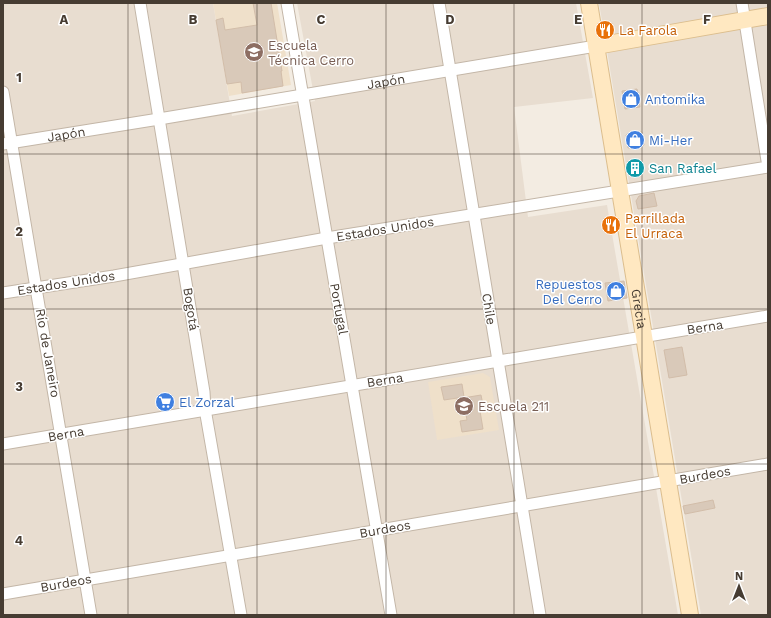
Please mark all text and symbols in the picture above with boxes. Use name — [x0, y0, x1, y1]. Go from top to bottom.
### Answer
text: A — [60, 12, 69, 27]
text: B — [189, 12, 198, 27]
text: C — [317, 12, 326, 27]
text: D — [445, 12, 455, 27]
text: E — [574, 12, 582, 27]
text: F — [703, 12, 711, 27]
restaurant icon: La Farola — [594, 19, 616, 41]
place label: La Farola — [619, 23, 678, 38]
place label: Escuela Técnica Cerro — [268, 38, 354, 68]
school or university icon: Escuela Técnica Cerro — [243, 41, 265, 63]
text: 1 — [16, 70, 22, 85]
street label: Japón — [366, 71, 406, 92]
shop icon: Antomika — [620, 88, 642, 110]
place label: Antomika — [645, 92, 706, 107]
street label: Japón — [46, 123, 86, 144]
shop icon: Mi-Her — [624, 129, 646, 151]
place label: Mi-Her — [649, 133, 692, 148]
building icon: San Rafael — [624, 157, 646, 179]
place label: San Rafael — [649, 161, 717, 176]
place label: Parrillada El Urraca — [625, 211, 686, 241]
street label: Estados Unidos — [335, 214, 435, 244]
restaurant icon: Parrillada El Urraca — [600, 214, 622, 236]
text: 2 — [15, 224, 23, 239]
street label: Estados Unidos — [16, 268, 116, 298]
place label: Repuestos Del Cerro — [535, 277, 602, 307]
shop icon: Repuestos Del Cerro — [605, 280, 627, 302]
street label: Portugal — [327, 282, 351, 336]
street label: Bogotá — [180, 286, 202, 332]
street label: Grecia — [629, 288, 650, 331]
street label: Chile — [479, 292, 499, 326]
street label: Río de Janeiro — [33, 307, 63, 399]
street label: Berna — [686, 317, 725, 337]
street label: Berna — [366, 370, 405, 390]
text: 3 — [15, 379, 23, 394]
supermarket icon: El Zorzal — [154, 391, 176, 413]
place label: El Zorzal — [179, 395, 235, 410]
school or university icon: Escuela 211 — [453, 395, 475, 417]
place label: Escuela 211 — [478, 399, 549, 414]
street label: Berna — [47, 423, 86, 445]
street label: Burdeos — [678, 463, 732, 487]
street label: Burdeos — [358, 517, 412, 541]
text: 4 — [15, 533, 24, 548]
north arrow — [719, 566, 759, 606]
text: N — [735, 570, 743, 583]
street label: Burdeos — [39, 571, 93, 595]

